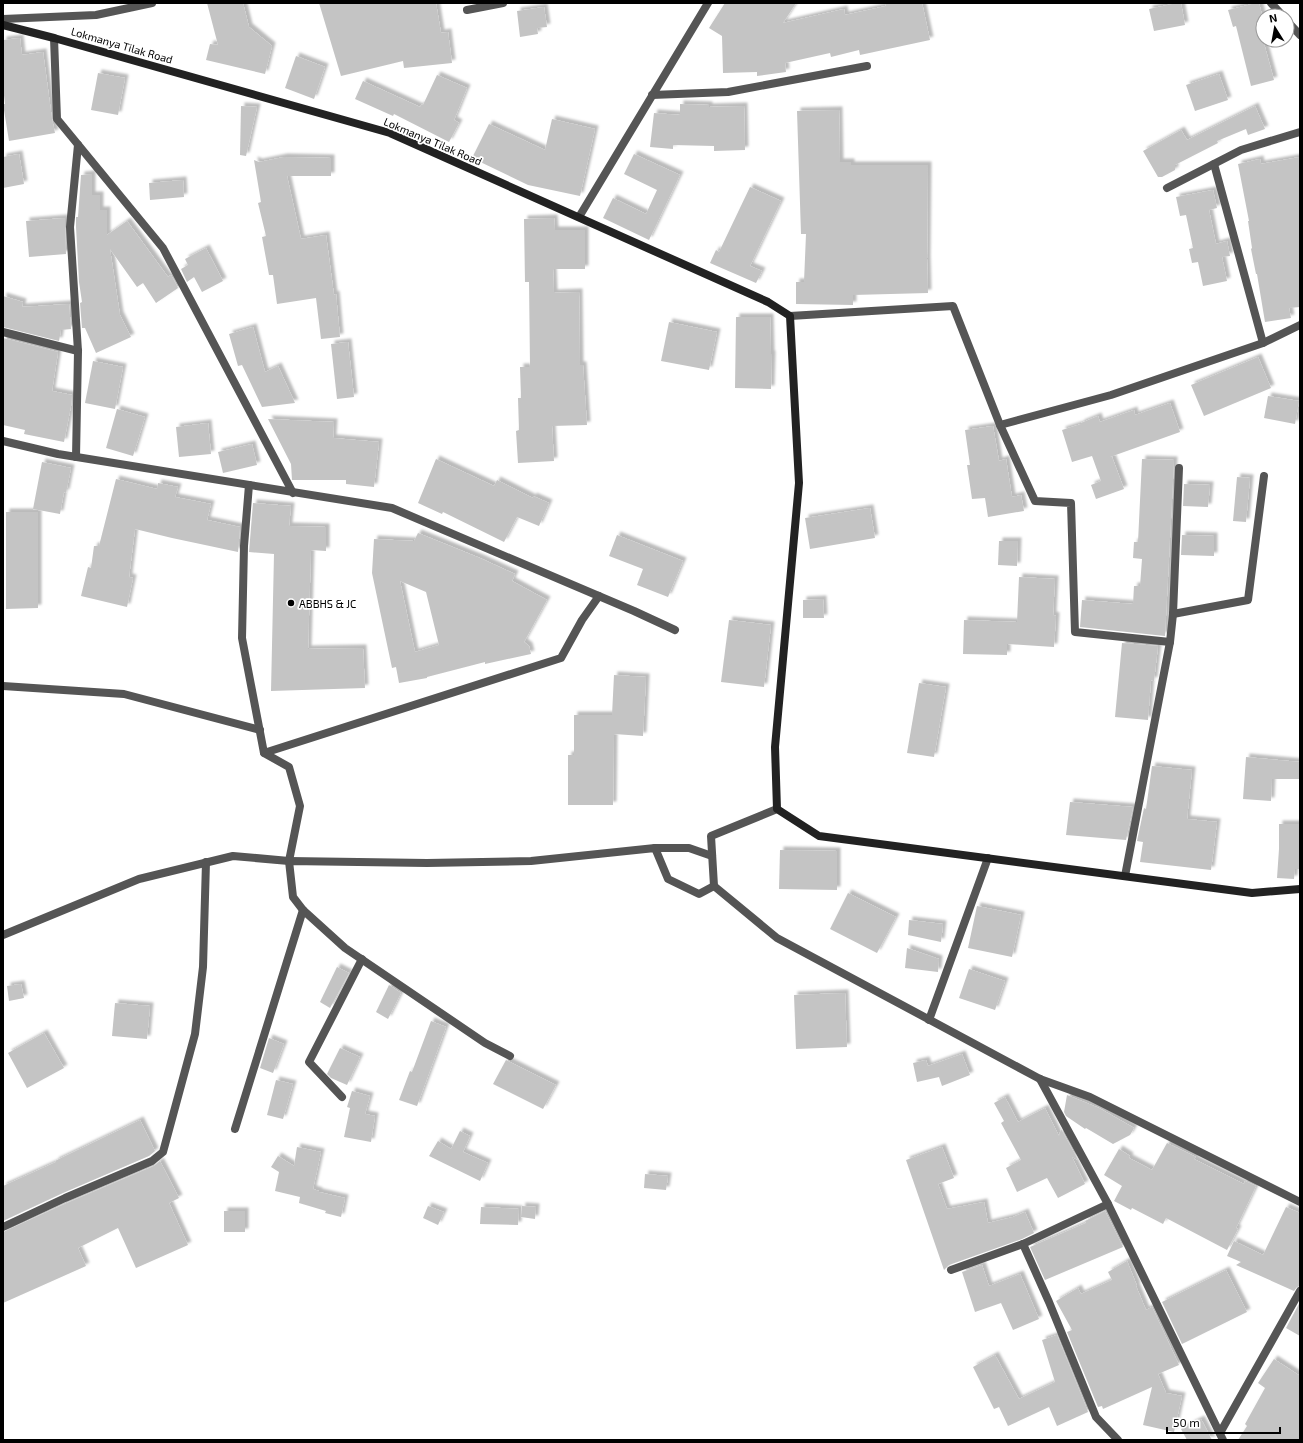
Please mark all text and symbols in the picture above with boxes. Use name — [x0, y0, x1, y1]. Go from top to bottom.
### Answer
north arrow — [1255, 8, 1295, 48]
text: N — [1268, 11, 1278, 25]
street label: Lokmanya Tilak Road — [70, 24, 174, 66]
street label: Lokmanya Tilak Road — [382, 114, 484, 168]
place label: ABBHS & JC — [299, 597, 356, 610]
marker: ABBHS & JC — [286, 598, 296, 608]
scale bar — [1167, 1409, 1280, 1435]
text: 50 m — [1173, 1415, 1200, 1429]

